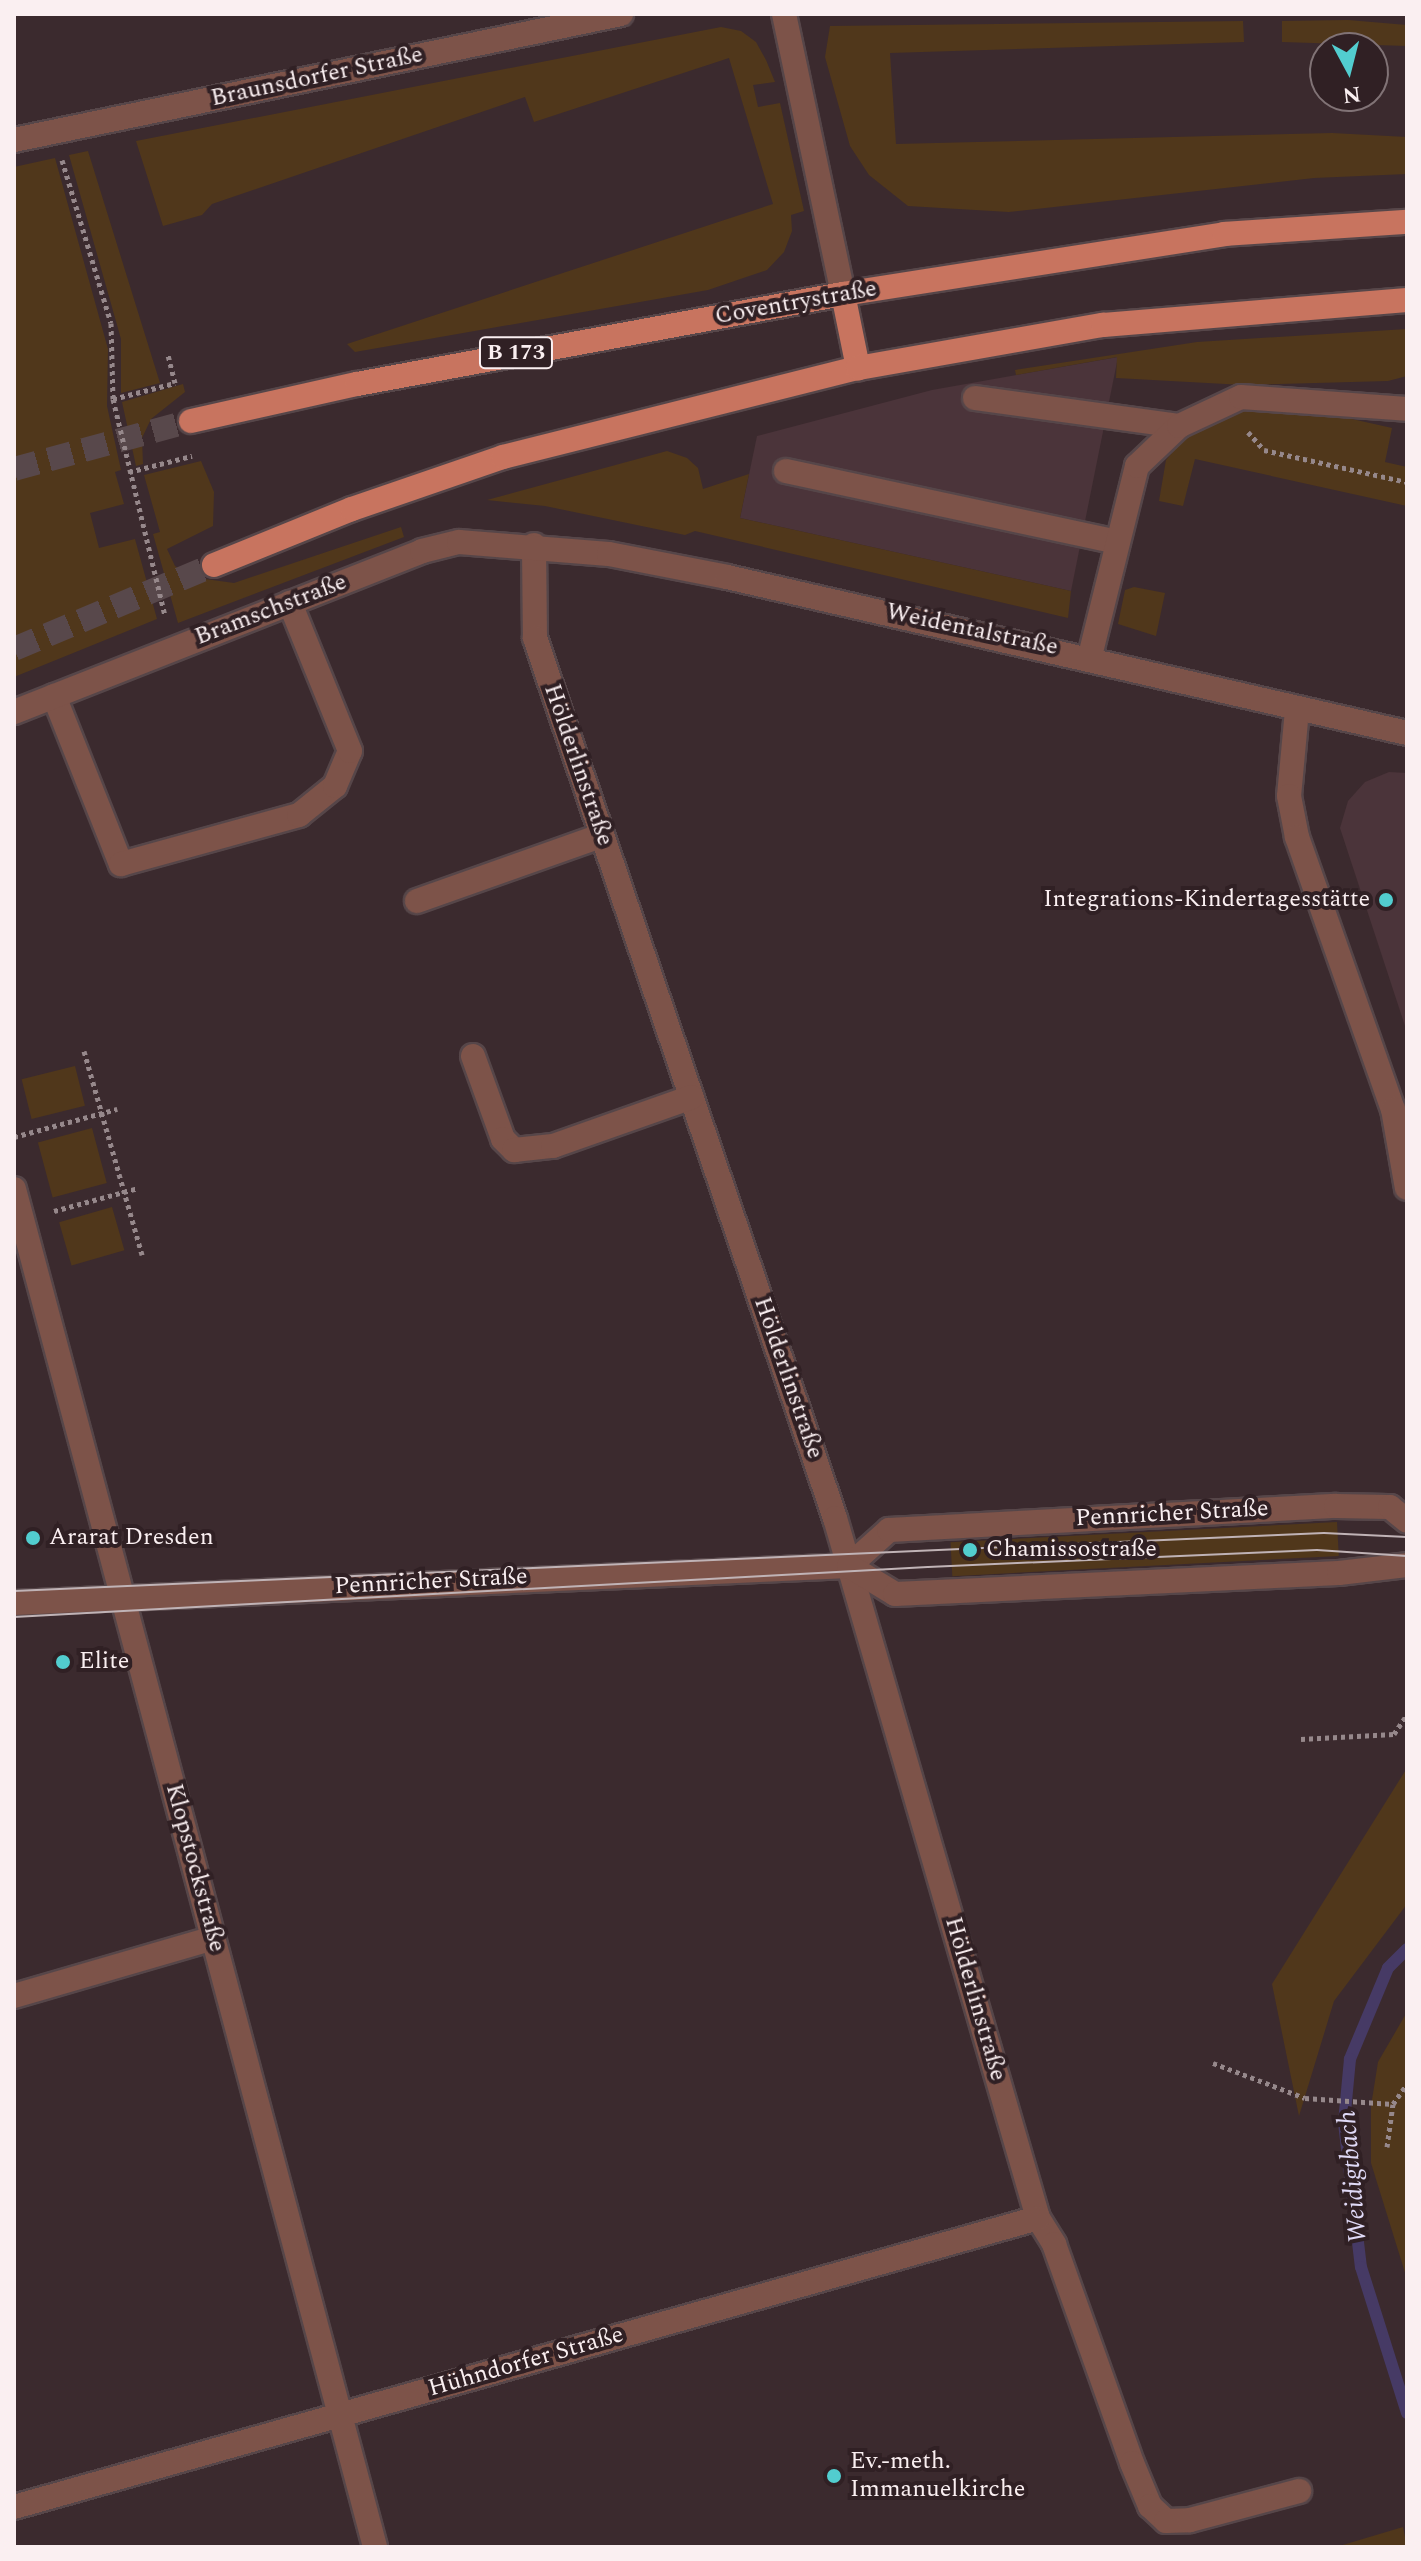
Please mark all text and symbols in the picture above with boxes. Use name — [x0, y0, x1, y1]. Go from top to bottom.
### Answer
north arrow — [1309, 32, 1389, 112]
street label: Braunsdorfer Straße — [208, 40, 426, 114]
text: N — [1341, 77, 1363, 112]
street label: Coventrystraße — [713, 275, 879, 331]
road number: B 173 — [478, 335, 554, 371]
street label: Bramschstraße — [191, 568, 351, 652]
street label: Weidentalstraße — [884, 598, 1060, 662]
street label: Hölderlinstraße — [537, 680, 619, 850]
place label: Integrations-Kindertagesstätte — [1043, 886, 1370, 914]
marker: Integrations-Kindertagesstätte — [1377, 891, 1395, 909]
street label: Hölderlinstraße — [747, 1293, 829, 1463]
street label: Pennricher Straße — [1075, 1495, 1269, 1533]
place label: Ararat Dresden — [49, 1524, 214, 1552]
marker: Ararat Dresden — [24, 1529, 42, 1547]
place label: Chamissostraße — [986, 1536, 1157, 1564]
marker: Chamissostraße — [961, 1541, 979, 1559]
street label: Pennricher Straße — [334, 1563, 528, 1601]
place label: Elite — [79, 1648, 129, 1676]
marker: Elite — [54, 1653, 72, 1671]
street label: Klopstockstraße — [159, 1781, 231, 1955]
street label: Hölderlinstraße — [938, 1914, 1012, 2084]
water label: Weidigtbach — [1332, 2109, 1374, 2245]
street label: Hühndorfer Straße — [425, 2320, 627, 2404]
place label: Ev.-meth. Immanuelkirche — [850, 2448, 1025, 2504]
marker: Ev.-meth. Immanuelkirche — [825, 2467, 843, 2485]

